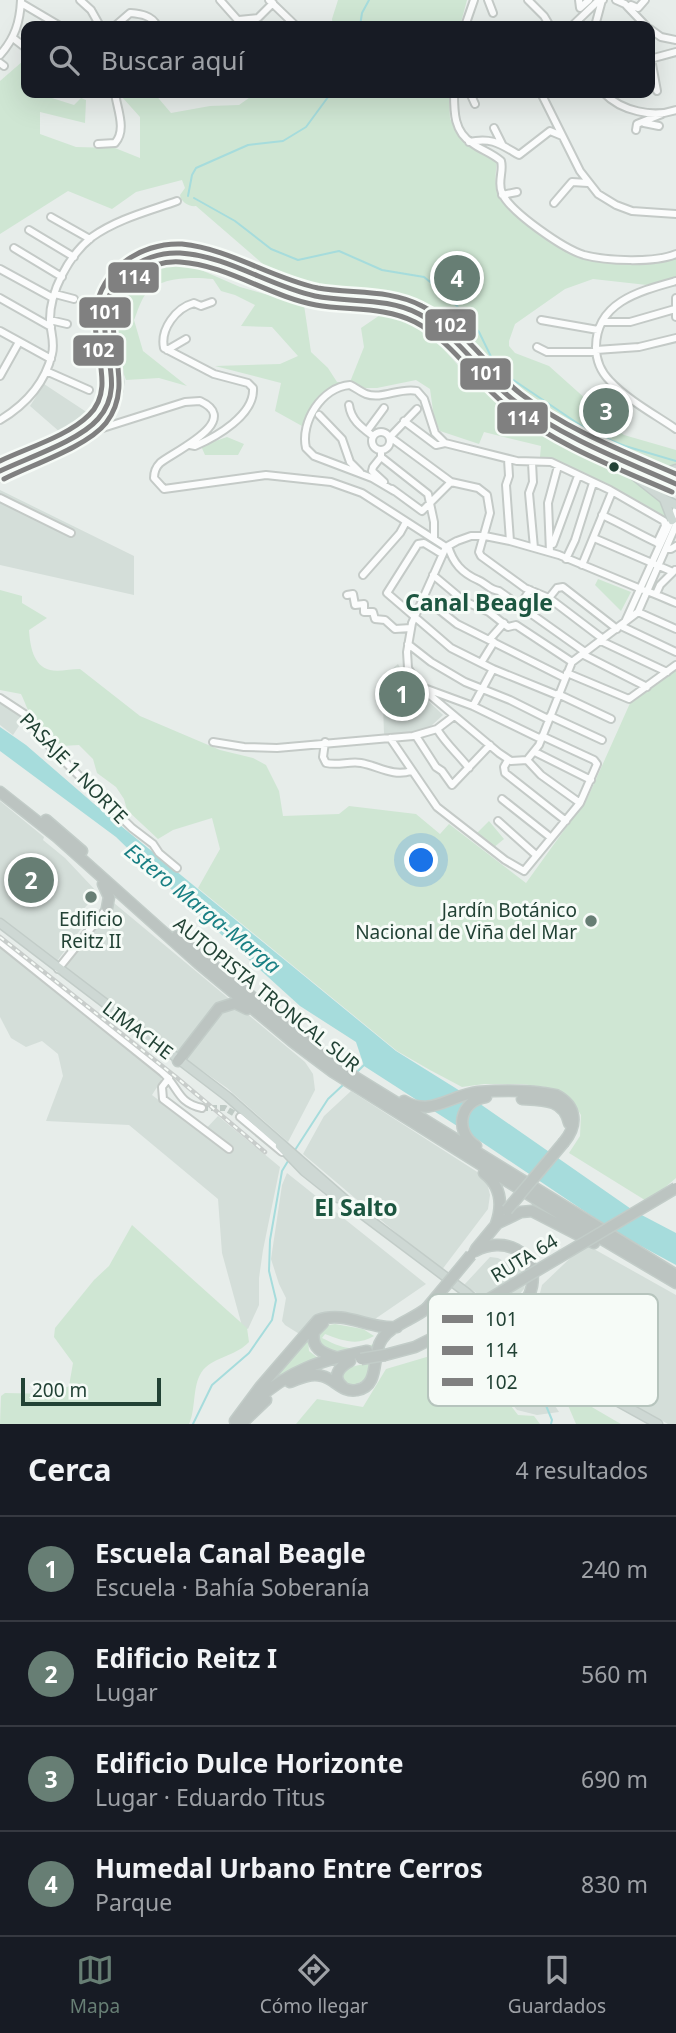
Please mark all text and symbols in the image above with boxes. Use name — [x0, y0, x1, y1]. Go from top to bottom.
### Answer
search box — [21, 21, 655, 98]
icon: search — [45, 41, 83, 79]
text: Buscar aquí — [101, 42, 244, 78]
pin: 4 — [434, 252, 480, 304]
line badge: 114 — [107, 261, 160, 294]
text: 114 — [118, 264, 150, 290]
line badge: 101 — [78, 296, 132, 329]
text: 101 — [89, 299, 121, 325]
line badge: 102 — [424, 308, 477, 342]
text: 102 — [434, 312, 466, 338]
line badge: 102 — [72, 334, 125, 367]
text: 102 — [82, 337, 114, 363]
line badge: 101 — [459, 357, 512, 391]
text: 101 — [470, 360, 502, 386]
pin: 3 — [583, 385, 629, 437]
line badge: 114 — [496, 401, 549, 435]
text: 114 — [507, 405, 539, 431]
unlabelled marker — [607, 460, 621, 474]
district label: Canal Beagle — [405, 586, 553, 618]
pin: 1 — [379, 668, 425, 720]
street label: PASAJE 1 NORTE — [14, 707, 134, 829]
water label: Estero Marga-Marga — [119, 836, 287, 980]
your location — [404, 843, 438, 877]
pin: 2 — [8, 854, 54, 906]
marker: Edificio Reitz II — [83, 889, 99, 905]
place label: Jardín Botánico Nacional de Viña del Mar — [355, 897, 577, 945]
place label: Edificio Reitz II — [59, 906, 123, 954]
street label: AUTOPISTA TRONCAL SUR — [168, 911, 366, 1077]
marker: Jardín Botánico Nacional de Viña del Mar — [583, 913, 599, 929]
street label: LIMACHE — [97, 995, 179, 1065]
district label: El Salto — [314, 1191, 398, 1223]
street label: RUTA 64 — [486, 1228, 562, 1288]
legend — [428, 1294, 658, 1406]
text: 101 — [485, 1306, 518, 1332]
text: 114 — [485, 1337, 518, 1363]
text: 102 — [485, 1369, 518, 1395]
scale bar — [21, 1375, 161, 1407]
text: 200 m — [32, 1377, 87, 1403]
text: Cerca — [28, 1449, 111, 1490]
text: 4 resultados — [515, 1454, 648, 1486]
text: Escuela Canal Beagle — [95, 1535, 366, 1571]
text: 1 — [44, 1553, 58, 1585]
text: 240 m — [581, 1553, 648, 1585]
text: Escuela · Bahía Soberanía — [95, 1571, 370, 1603]
text: Edificio Reitz I — [95, 1640, 277, 1676]
text: 2 — [44, 1658, 58, 1690]
text: 560 m — [581, 1658, 648, 1690]
text: Lugar — [95, 1676, 158, 1708]
text: Edificio Dulce Horizonte — [95, 1745, 403, 1781]
text: 3 — [44, 1763, 58, 1795]
text: 690 m — [581, 1763, 648, 1795]
text: Lugar · Eduardo Titus — [95, 1781, 325, 1813]
text: Humedal Urbano Entre Cerros — [95, 1850, 483, 1886]
text: 4 — [44, 1868, 58, 1900]
text: 830 m — [581, 1868, 648, 1900]
text: Parque — [95, 1886, 172, 1918]
tab: Mapa — [70, 1951, 120, 2019]
tab: Cómo llegar — [260, 1951, 368, 2019]
tab: Guardados — [508, 1951, 606, 2019]

